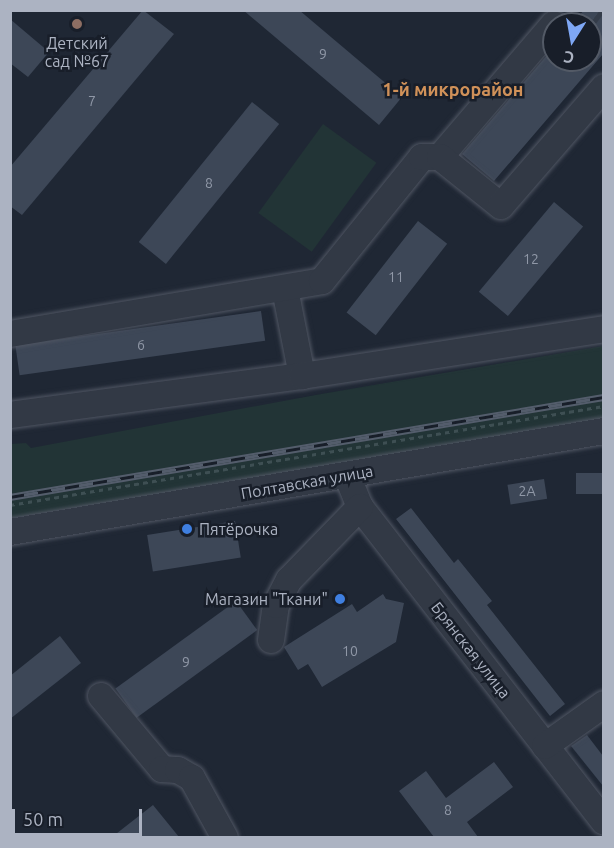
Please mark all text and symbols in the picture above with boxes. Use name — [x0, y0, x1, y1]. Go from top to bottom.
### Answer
north arrow — [542, 12, 602, 72]
marker: Детский сад №67 — [70, 17, 84, 31]
place label: Детский сад №67 — [45, 33, 109, 71]
house number: 9 — [319, 46, 327, 62]
text: С — [562, 48, 576, 68]
district label: 1-й микрорайон — [383, 78, 523, 100]
house number: 7 — [88, 93, 96, 109]
house number: 8 — [205, 175, 213, 191]
house number: 12 — [523, 251, 539, 267]
house number: 11 — [388, 269, 404, 285]
house number: 6 — [137, 337, 145, 353]
street label: Полтавская улица — [239, 461, 375, 503]
house number: 2А — [519, 483, 535, 499]
place label: Пятёрочка — [199, 519, 278, 539]
marker: Пятёрочка — [180, 522, 194, 536]
place label: Магазин "Ткани" — [205, 589, 328, 609]
marker: Магазин "Ткани" — [333, 592, 347, 606]
street label: Брянская улица — [427, 598, 515, 702]
house number: 10 — [342, 643, 358, 659]
house number: 9 — [182, 654, 190, 670]
scale bar — [15, 797, 146, 835]
house number: 8 — [444, 802, 452, 818]
text: 50 m — [23, 809, 63, 829]

